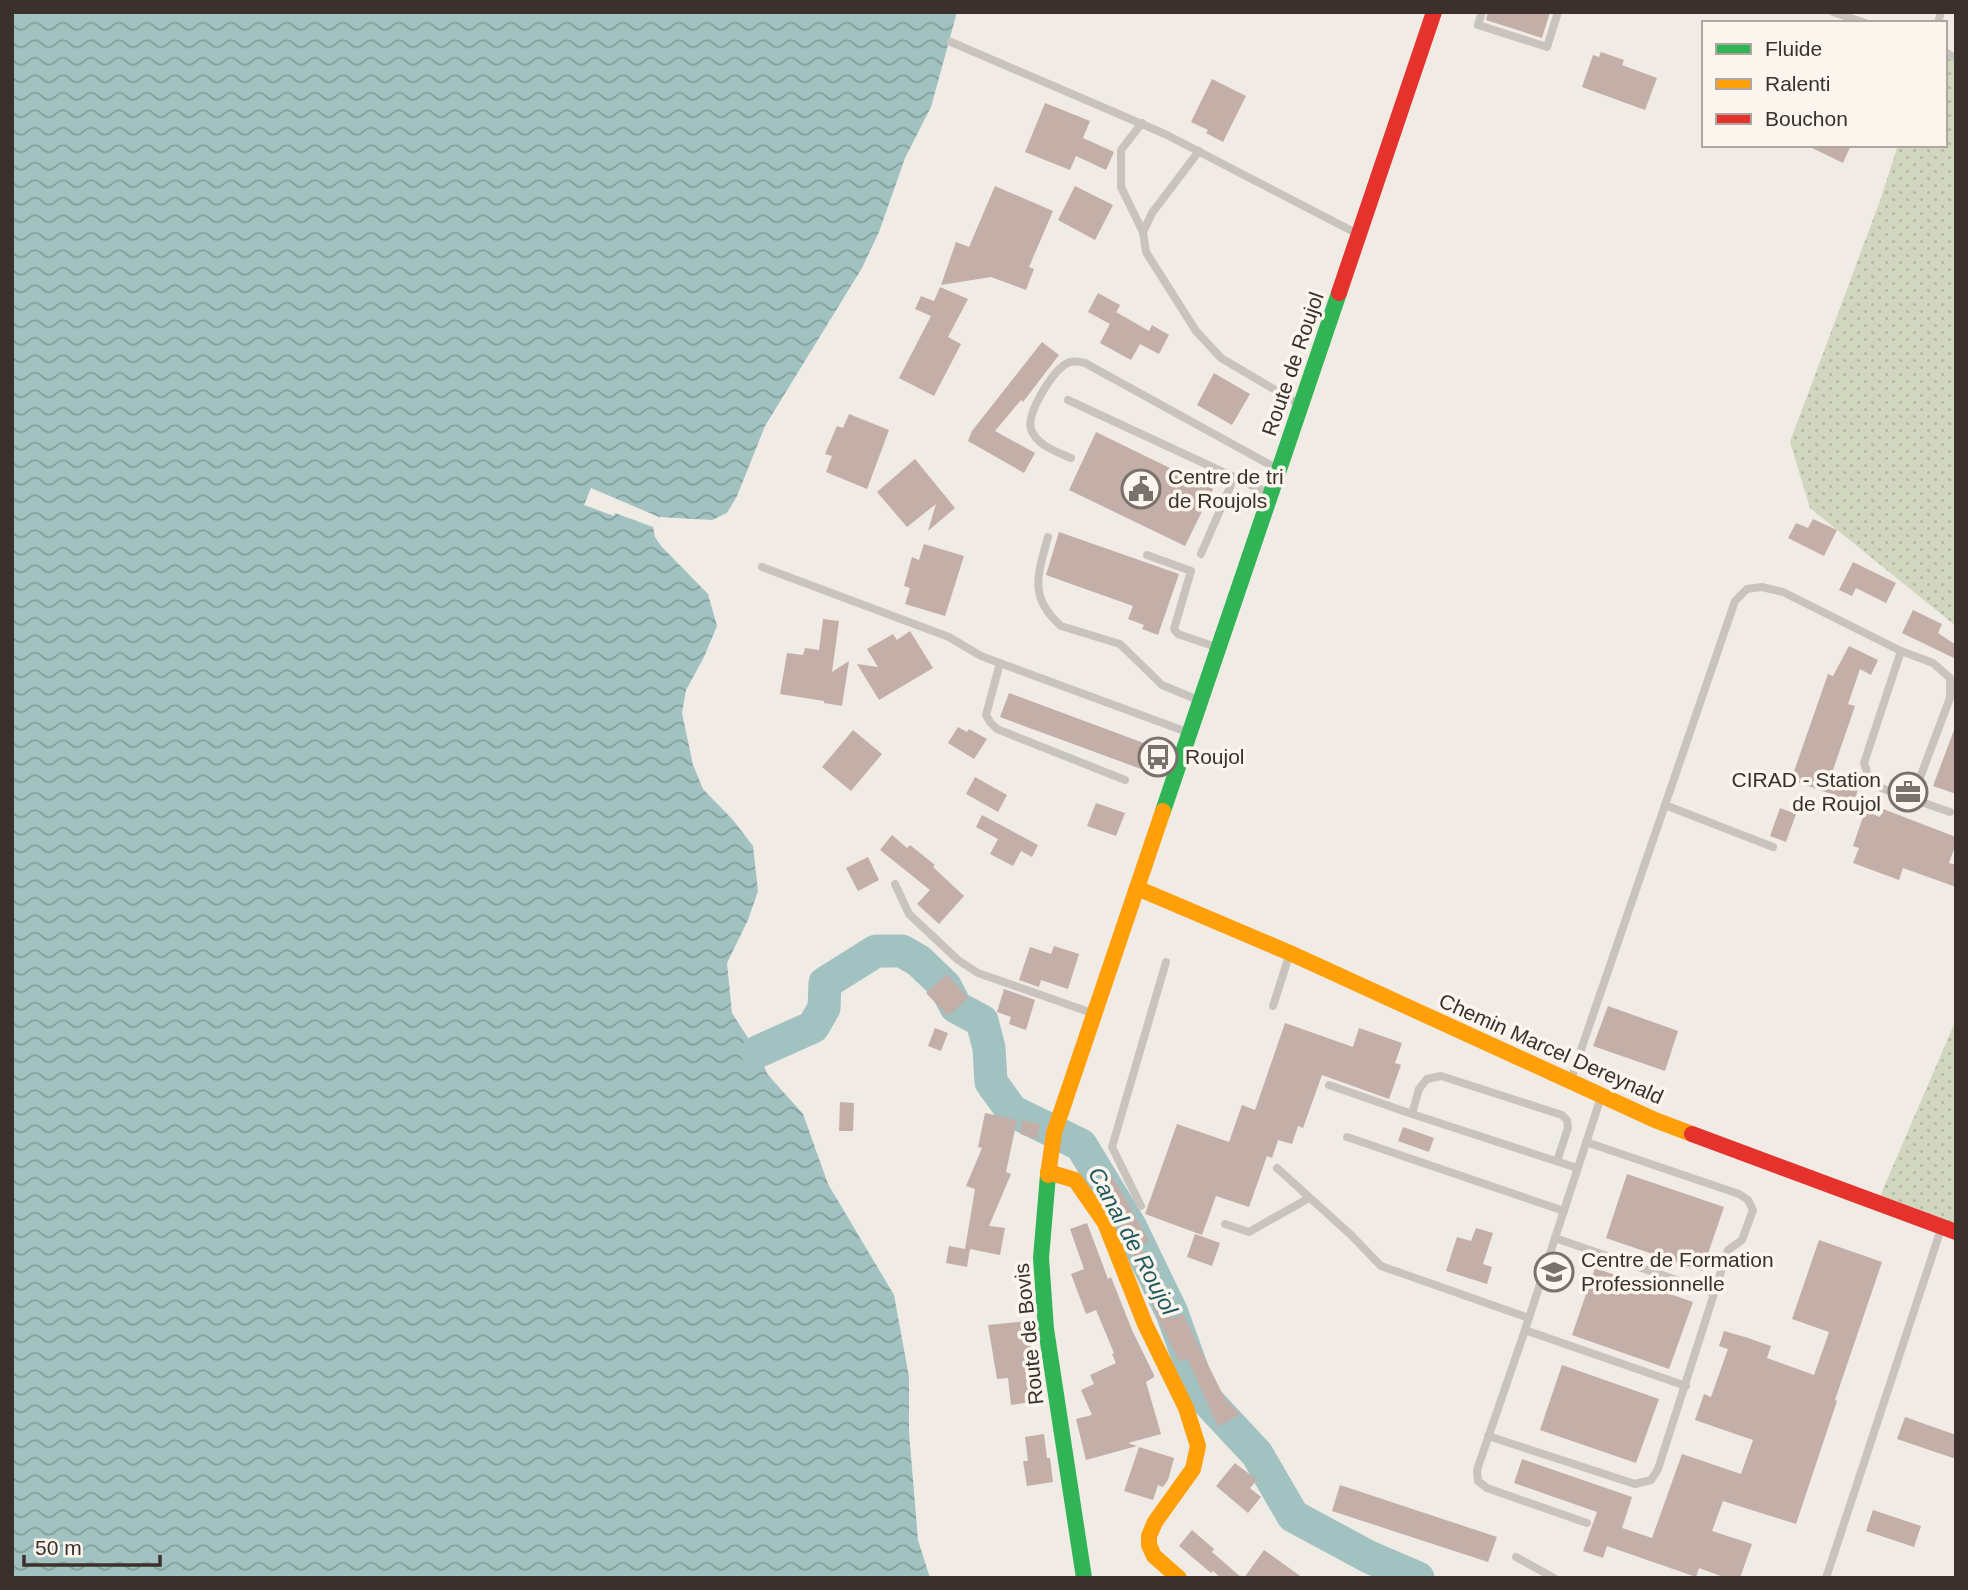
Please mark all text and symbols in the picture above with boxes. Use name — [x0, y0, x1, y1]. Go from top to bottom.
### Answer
legend — [1702, 21, 1947, 147]
text: Fluide — [1765, 37, 1822, 60]
text: Ralenti — [1765, 72, 1830, 95]
text: Bouchon — [1765, 107, 1848, 130]
street label: Route de Roujol — [1257, 289, 1328, 439]
place label: Centre de tri de Roujols — [1168, 465, 1284, 512]
public building icon: Centre de tri de Roujols — [1120, 468, 1162, 510]
bus stop icon: Roujol — [1137, 736, 1179, 778]
place label: Roujol — [1185, 745, 1245, 768]
place label: CIRAD - Station de Roujol — [1732, 768, 1881, 815]
office icon: CIRAD - Station de Roujol — [1887, 771, 1929, 813]
street label: Chemin Marcel Dereynald — [1436, 989, 1667, 1108]
water label: Canal de Roujol — [1083, 1163, 1183, 1320]
place label: Centre de Formation Professionnelle — [1581, 1248, 1774, 1295]
school or university icon: Centre de Formation Professionnelle — [1533, 1251, 1575, 1293]
street label: Route de Bovis — [1010, 1262, 1047, 1406]
scale bar — [24, 1524, 161, 1568]
text: 50 m — [35, 1536, 82, 1559]

